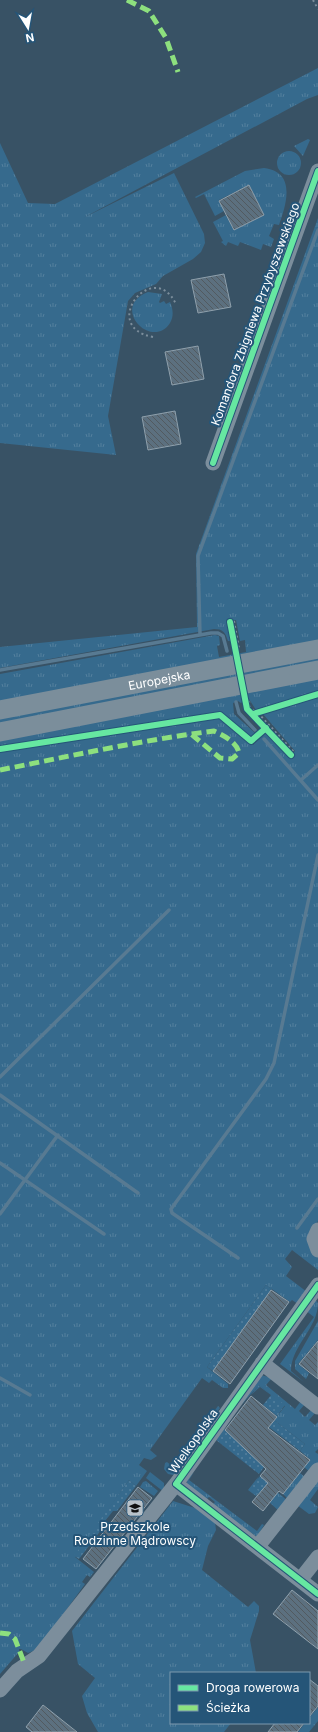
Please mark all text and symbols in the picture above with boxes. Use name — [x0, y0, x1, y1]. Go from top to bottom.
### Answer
north arrow — [8, 8, 48, 48]
text: N — [24, 30, 35, 45]
street label: Komandora Zbigniewa Przybyszewskiego — [208, 200, 302, 428]
street label: Europejska — [127, 666, 191, 693]
street label: Wielkopolska — [165, 1406, 221, 1476]
school or university icon: Przedszkole Rodzinne Mądrowscy — [125, 1498, 145, 1518]
place label: Przedszkole Rodzinne Mądrowscy — [74, 1519, 196, 1548]
legend — [170, 1672, 310, 1724]
text: Droga rowerowa — [206, 1680, 299, 1695]
text: Ścieżka — [206, 1700, 250, 1715]

